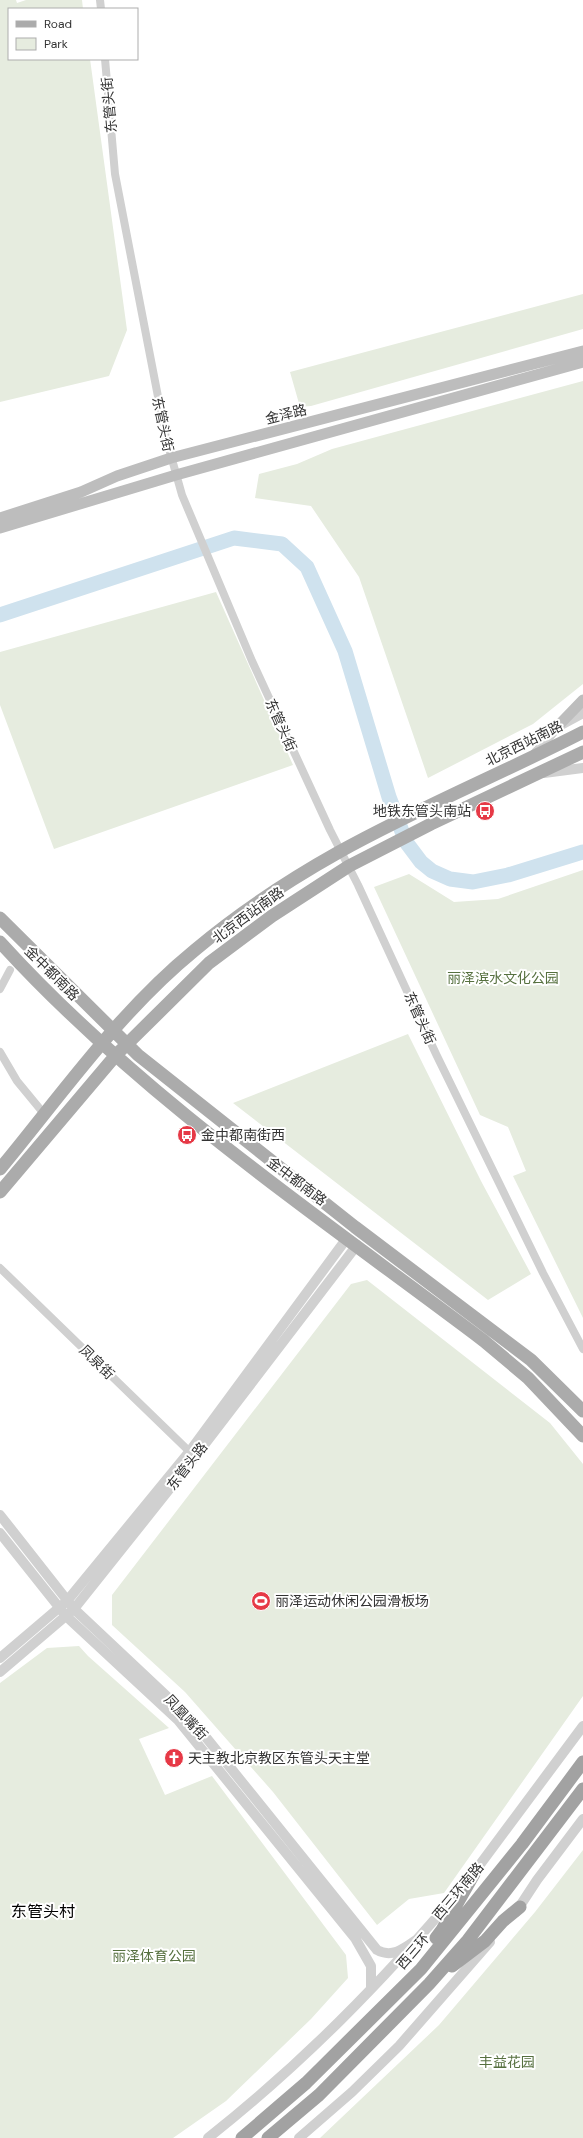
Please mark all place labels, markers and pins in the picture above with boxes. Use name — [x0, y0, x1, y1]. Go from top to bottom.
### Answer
bus stop icon: 地铁东管头南站 — [474, 800, 496, 822]
place label: 地铁东管头南站 — [373, 802, 471, 820]
bus stop icon: 金中都南街西 — [176, 1124, 198, 1146]
place label: 金中都南街西 — [201, 1126, 285, 1144]
sports icon: 丽泽运动休闲公园滑板场 — [250, 1590, 272, 1612]
place label: 丽泽运动休闲公园滑板场 — [275, 1592, 429, 1610]
church icon: 天主教北京教区东管头天主堂 — [163, 1747, 185, 1769]
place label: 天主教北京教区东管头天主堂 — [188, 1749, 370, 1767]

